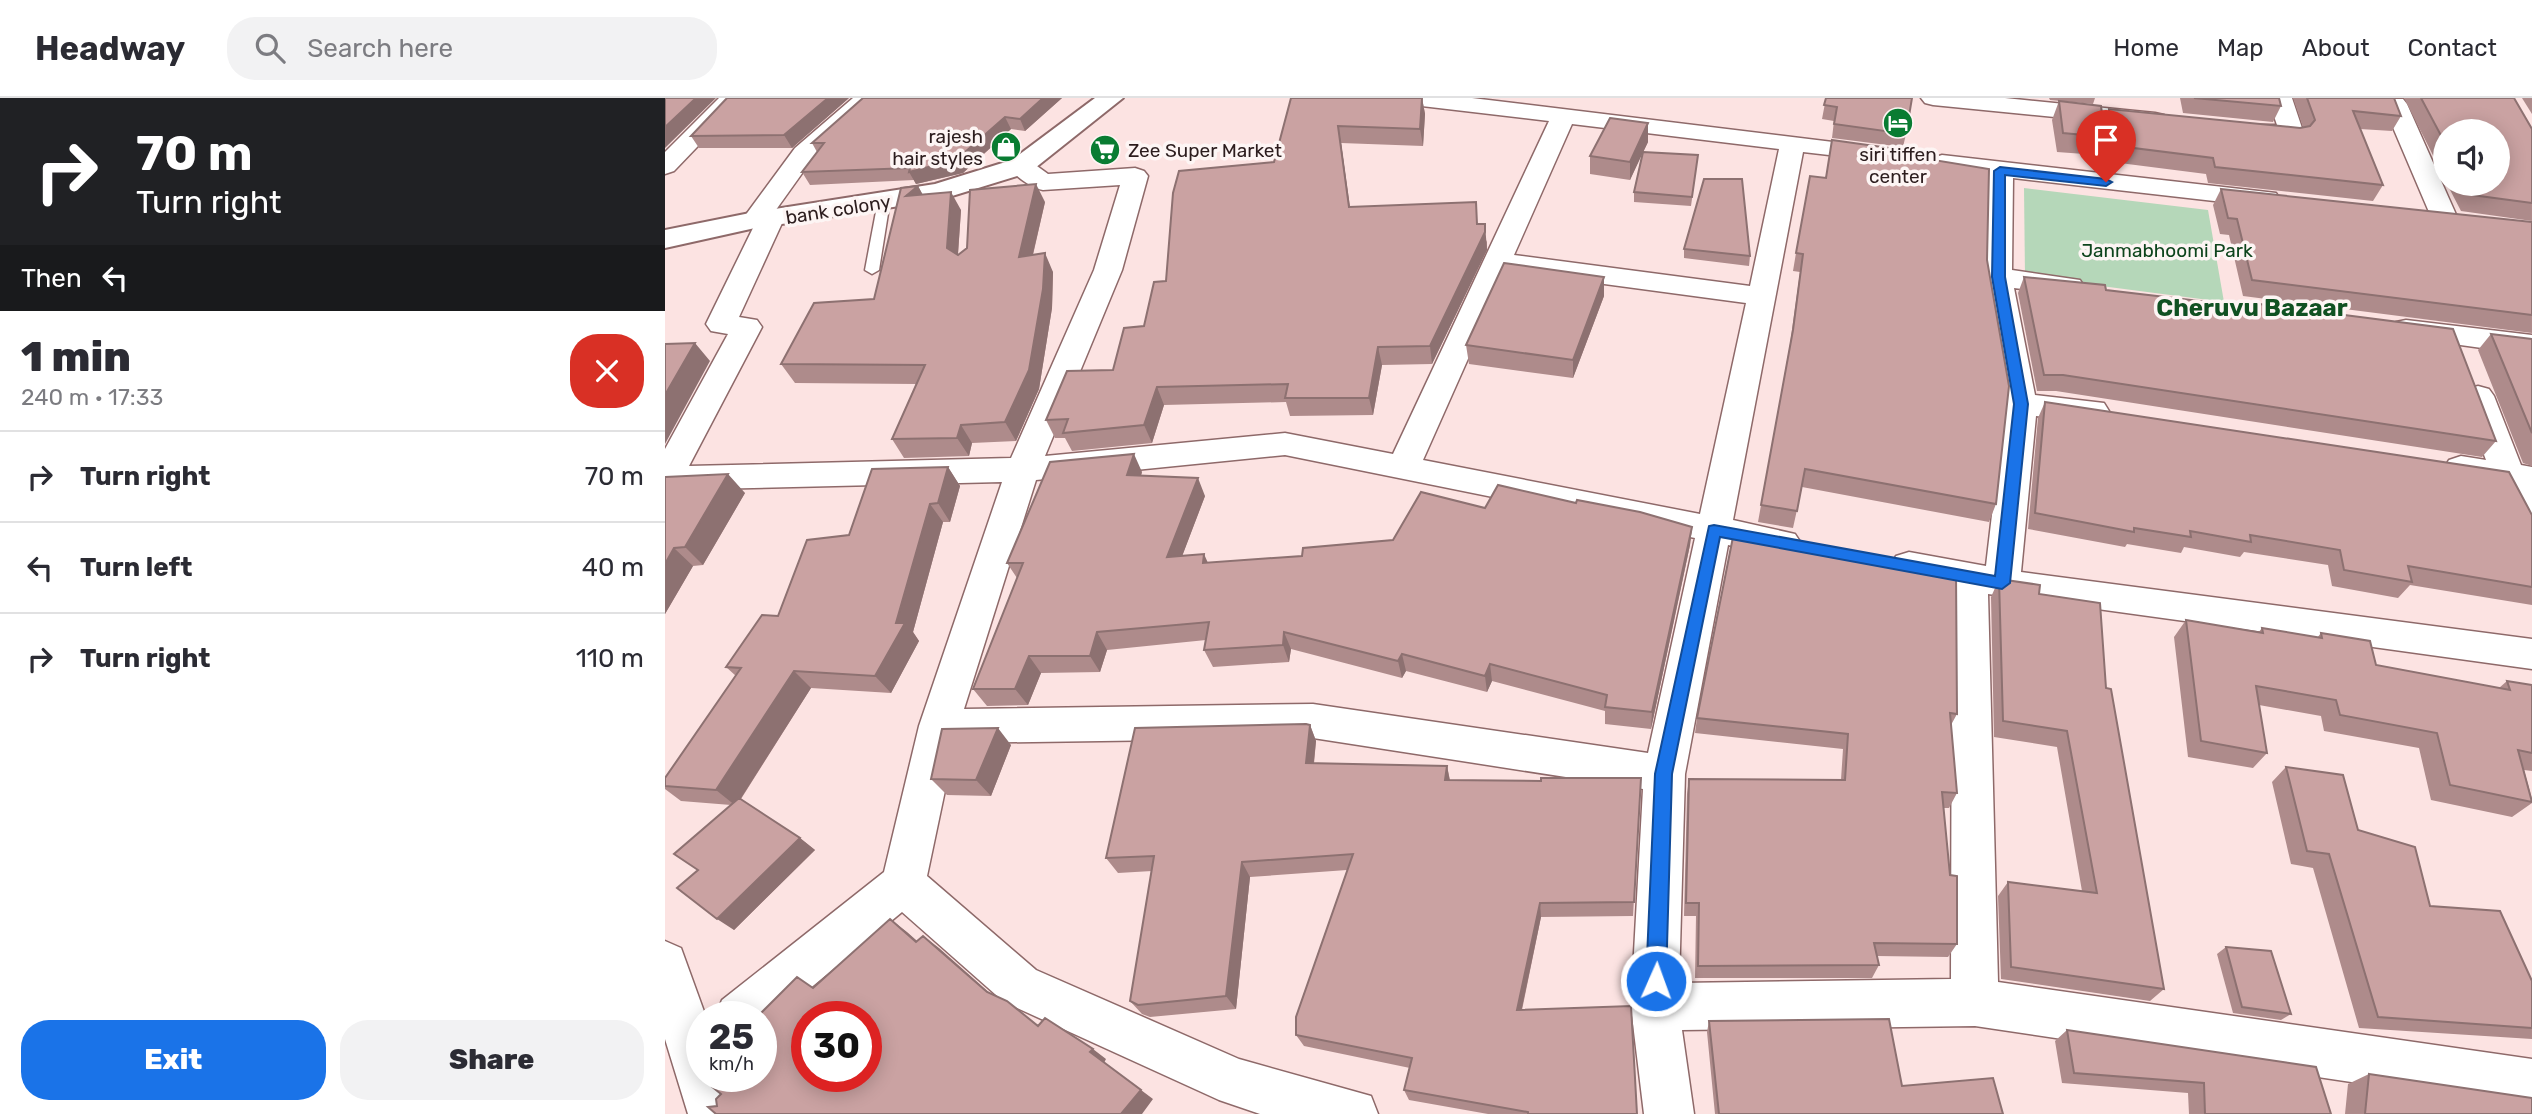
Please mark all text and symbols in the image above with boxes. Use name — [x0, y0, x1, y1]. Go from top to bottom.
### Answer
search box — [227, 17, 717, 80]
text: Headway — [35, 29, 185, 68]
icon: search — [251, 29, 289, 67]
text: Search here — [307, 33, 453, 64]
text: Home — [2113, 34, 2179, 62]
text: Map — [2217, 34, 2264, 62]
text: About — [2302, 34, 2370, 62]
text: Contact — [2408, 34, 2497, 62]
hotel icon: siri tiffen center — [1881, 106, 1915, 140]
pin — [2076, 110, 2136, 182]
map controls — [2433, 119, 2510, 196]
button: sound — [2433, 119, 2510, 196]
icon: arrive — [2087, 121, 2125, 159]
text: 70 m — [136, 124, 253, 182]
place label: rajesh hair styles — [892, 125, 983, 170]
icon: right — [21, 126, 112, 217]
shop icon: rajesh hair styles — [989, 130, 1023, 164]
supermarket icon: Zee Super Market — [1088, 133, 1122, 167]
place label: Zee Super Market — [1128, 139, 1282, 162]
place label: siri tiffen center — [1859, 143, 1937, 188]
text: Turn right — [136, 183, 281, 221]
street label: bank colony — [784, 190, 892, 229]
park label: Janmabhoomi Park — [2081, 239, 2253, 262]
icon: left — [96, 259, 134, 297]
text: Then — [21, 263, 82, 294]
district label: Cheruvu Bazaar — [2156, 294, 2348, 322]
text: 1 min — [21, 332, 131, 382]
button: close — [570, 334, 644, 408]
text: 240 m · 17:33 — [21, 383, 163, 411]
icon: right — [21, 458, 59, 496]
text: Turn right — [80, 461, 210, 492]
text: 70 m — [585, 461, 644, 492]
icon: left — [21, 549, 59, 587]
text: Turn left — [80, 552, 192, 583]
text: 40 m — [582, 552, 644, 583]
icon: right — [21, 640, 59, 678]
text: Turn right — [80, 643, 210, 674]
text: 110 m — [576, 643, 644, 674]
position arrow — [1619, 944, 1693, 1018]
speed limit sign: 30 — [791, 1001, 882, 1092]
text: 25 — [709, 1016, 754, 1058]
button: Exit — [21, 1020, 326, 1100]
button: Share — [340, 1020, 644, 1100]
text: km/h — [709, 1053, 754, 1075]

